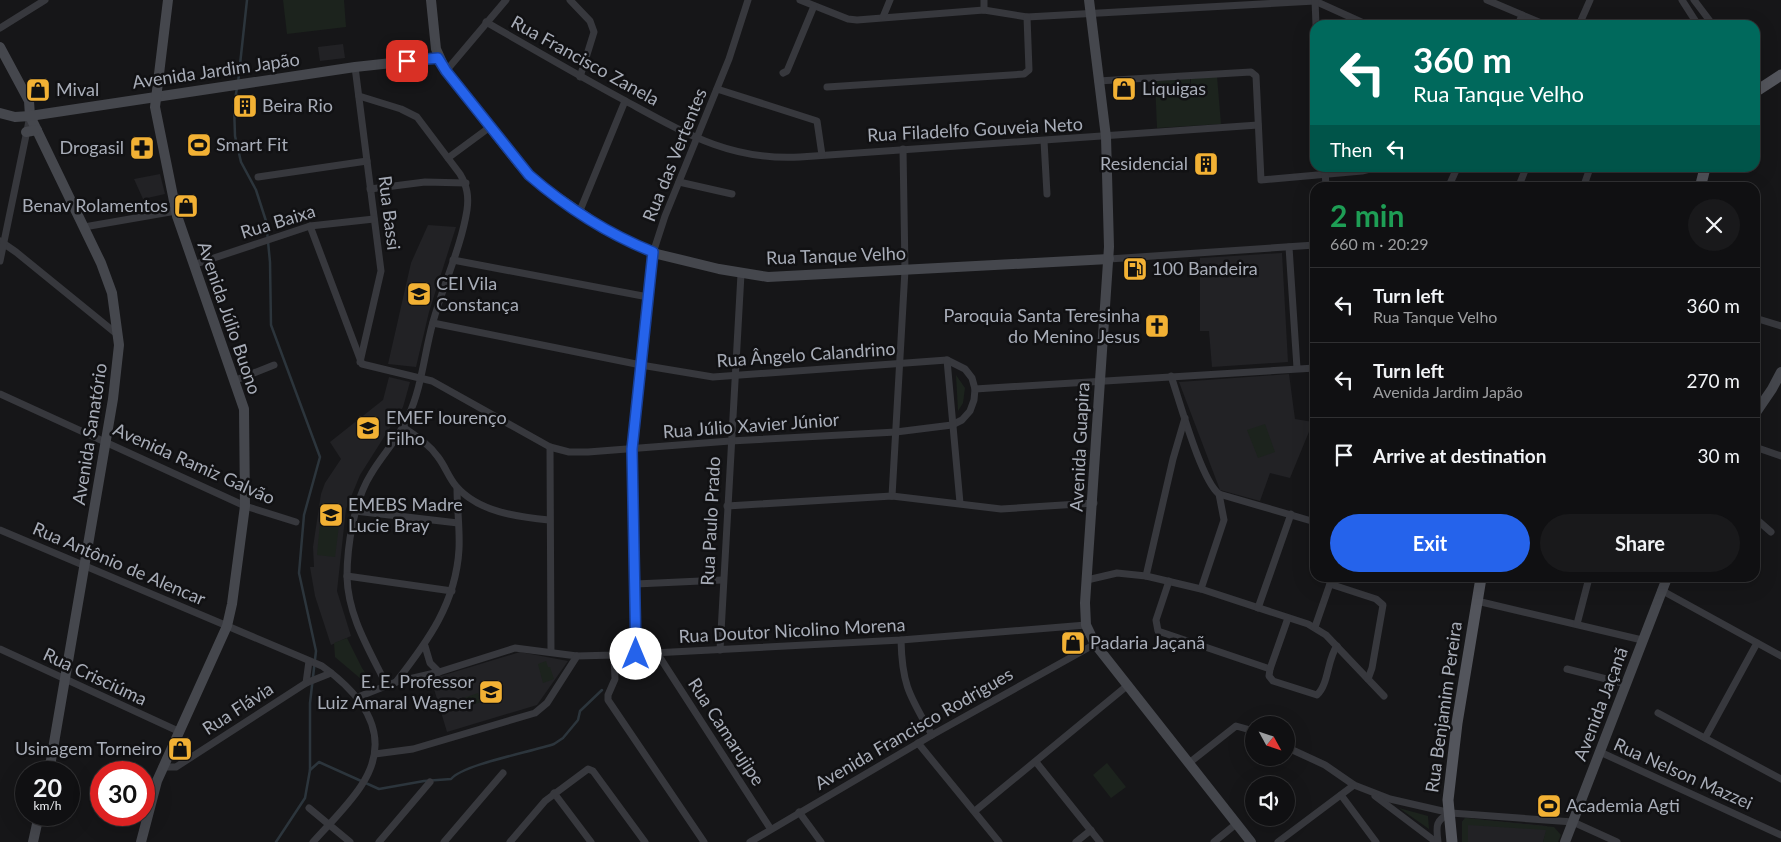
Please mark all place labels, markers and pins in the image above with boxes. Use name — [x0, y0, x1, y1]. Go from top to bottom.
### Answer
pin — [386, 40, 428, 82]
shop icon: Liquigas — [1111, 76, 1137, 102]
shop icon: Mival — [25, 77, 51, 103]
place label: Liquigas — [1142, 77, 1206, 99]
place label: Mival — [56, 78, 99, 100]
building icon: Beira Rio — [232, 93, 258, 119]
place label: Beira Rio — [262, 94, 333, 116]
sports icon: Smart Fit — [186, 132, 212, 158]
place label: Smart Fit — [216, 133, 288, 155]
pharmacy icon: Drogasil — [129, 135, 155, 161]
place label: Drogasil — [59, 136, 124, 158]
building icon: Residencial — [1193, 151, 1219, 177]
place label: Residencial — [1100, 152, 1188, 174]
shop icon: Benav Rolamentos — [173, 193, 199, 219]
place label: Benav Rolamentos — [22, 194, 168, 216]
fuel station icon: 100 Bandeira — [1122, 256, 1148, 282]
place label: 100 Bandeira — [1152, 257, 1258, 279]
place label: CEI Vila Constança — [436, 272, 519, 315]
school or university icon: CEI Vila Constança — [406, 281, 432, 307]
place label: Paroquia Santa Teresinha do Menino Jesus — [943, 304, 1140, 347]
church icon: Paroquia Santa Teresinha do Menino Jesus — [1144, 313, 1170, 339]
place label: EMEF lourenço Filho — [386, 406, 507, 449]
school or university icon: EMEF lourenço Filho — [355, 415, 381, 441]
place label: EMEBS Madre Lucie Bray — [348, 493, 463, 536]
school or university icon: EMEBS Madre Lucie Bray — [318, 502, 344, 528]
shop icon: Padaria Jaçanã — [1060, 630, 1086, 656]
place label: Padaria Jaçanã — [1090, 631, 1205, 653]
place label: E. E. Professor Luiz Amaral Wagner — [317, 670, 474, 713]
school or university icon: E. E. Professor Luiz Amaral Wagner — [478, 679, 504, 705]
shop icon: Usinagem Torneiro — [167, 736, 193, 762]
place label: Usinagem Torneiro — [15, 737, 162, 759]
sports icon: Academia Agti — [1536, 793, 1562, 819]
place label: Academia Agti — [1566, 794, 1680, 816]

